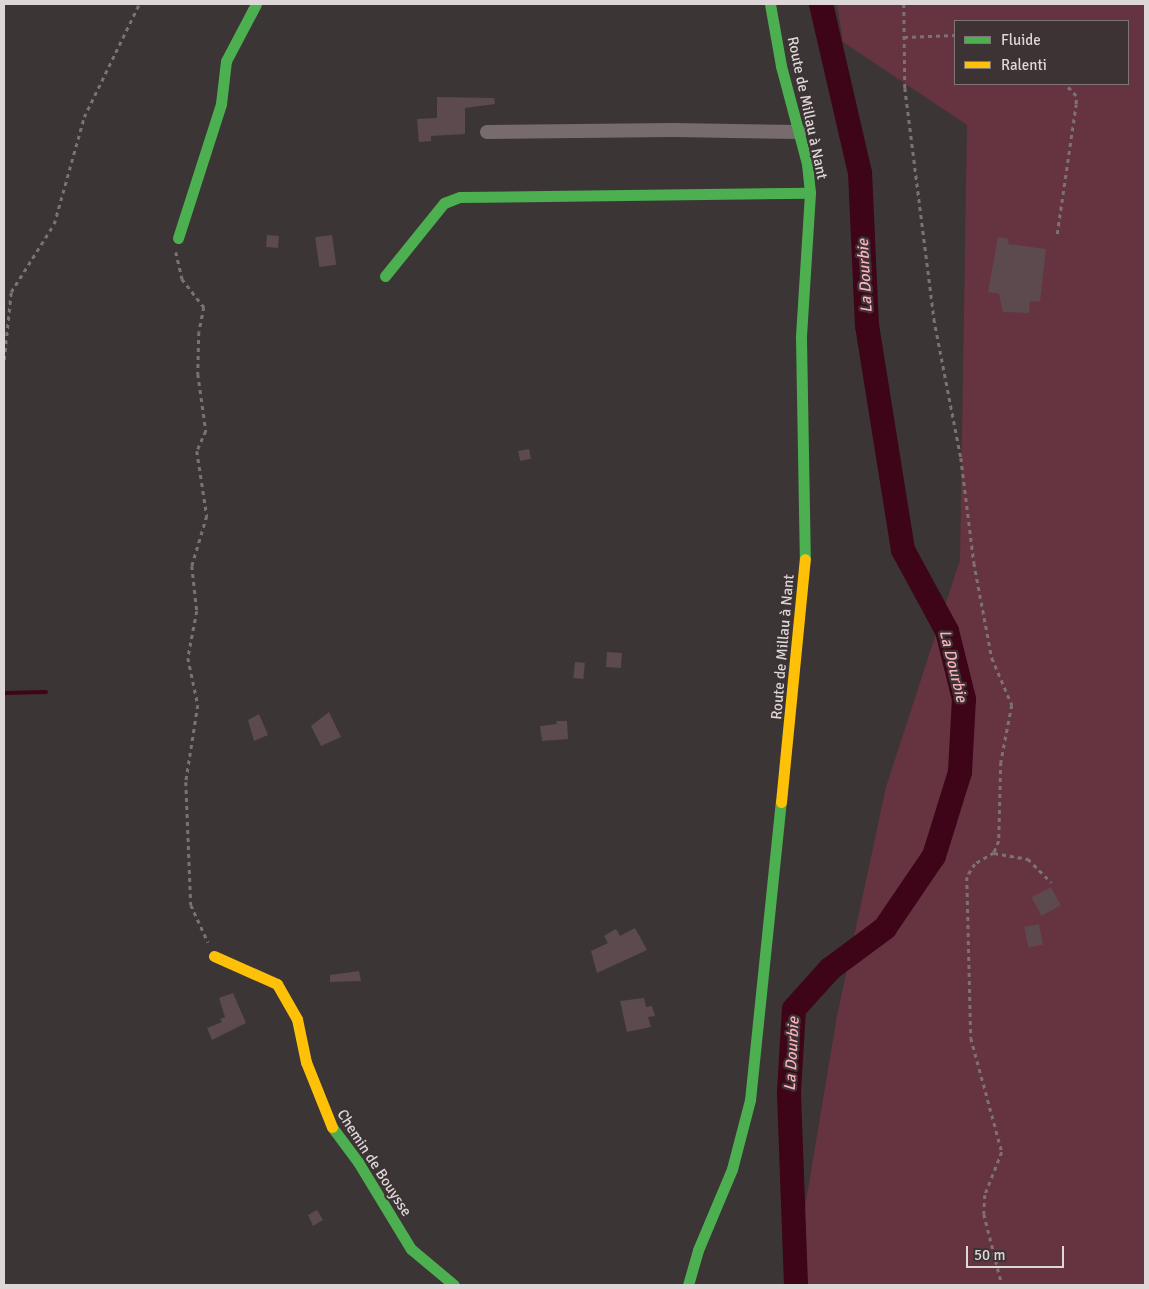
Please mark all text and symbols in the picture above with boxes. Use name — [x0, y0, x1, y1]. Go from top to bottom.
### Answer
legend — [954, 20, 1129, 85]
text: Fluide — [1001, 31, 1041, 49]
street label: Route de Millau à Nant — [783, 35, 831, 181]
text: Ralenti — [1001, 56, 1047, 74]
water label: La Dourbie — [853, 239, 877, 313]
street label: Route de Millau à Nant — [768, 574, 798, 720]
water label: La Dourbie — [935, 628, 971, 704]
water label: La Dourbie — [780, 1017, 804, 1091]
street label: Chemin de Bouysse — [333, 1106, 415, 1220]
scale bar — [969, 1236, 1066, 1268]
text: 50 m — [974, 1246, 1005, 1264]

